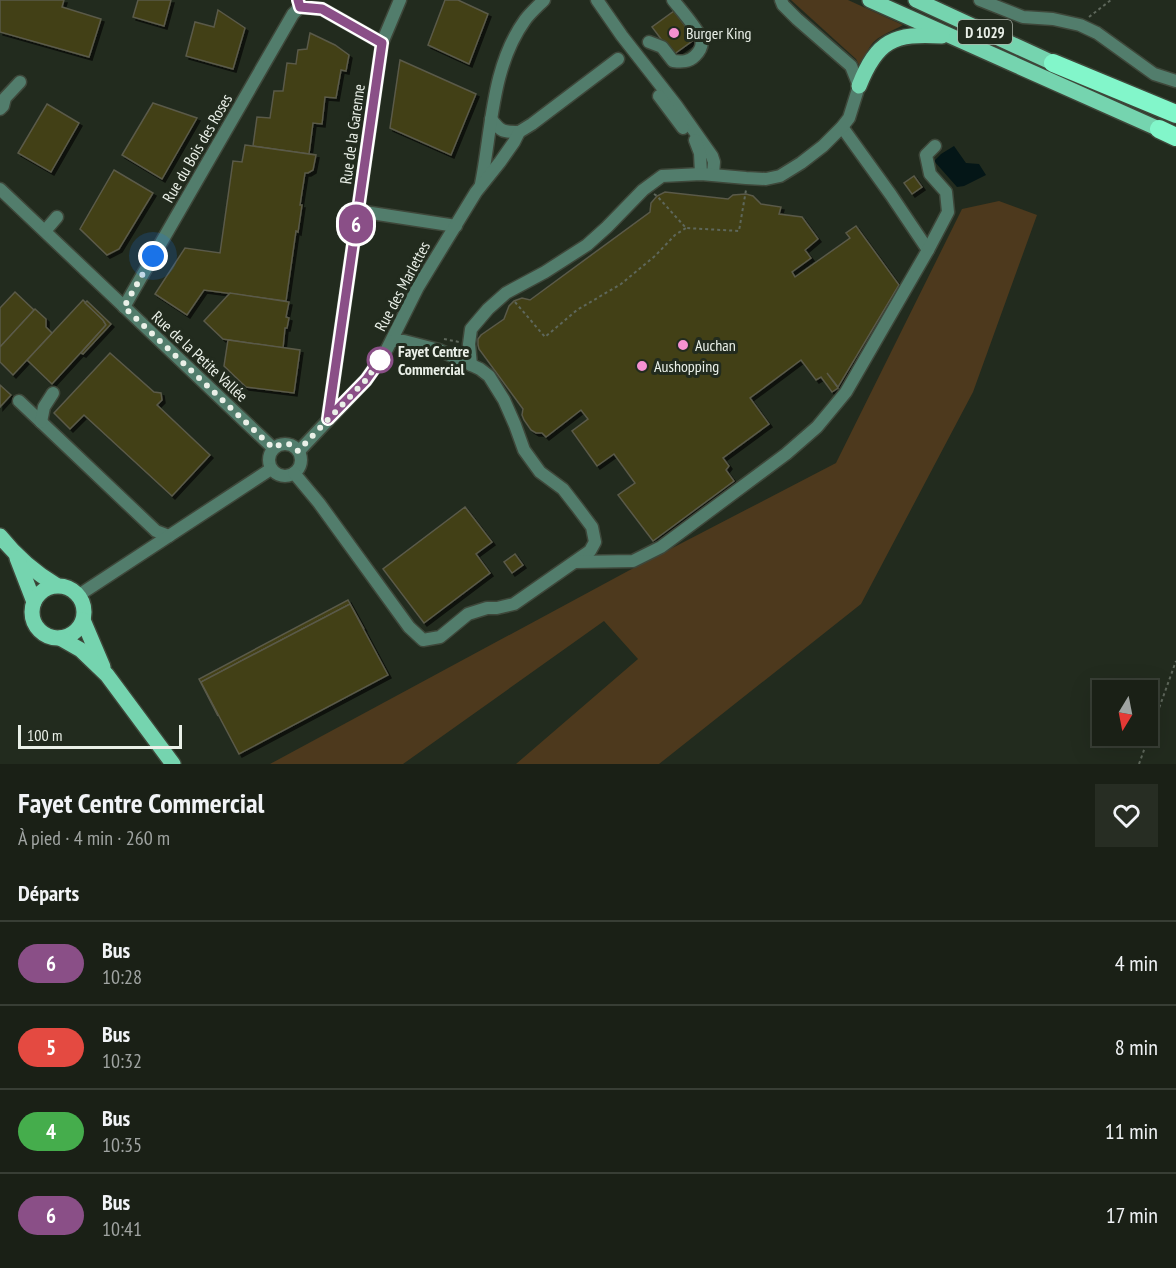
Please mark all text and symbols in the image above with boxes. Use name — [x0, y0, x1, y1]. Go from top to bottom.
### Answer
road number: D 1029 — [958, 20, 1012, 44]
place label: Burger King — [686, 23, 751, 43]
marker: Burger King — [667, 26, 681, 40]
street label: Rue de la Garenne — [335, 83, 369, 185]
street label: Rue du Bois des Roses — [158, 90, 236, 206]
line badge: 6 — [336, 204, 376, 244]
text: 6 — [351, 211, 361, 238]
street label: Rue des Marlettes — [370, 238, 434, 334]
your location — [138, 241, 168, 271]
street label: Rue de la Petite Vallée — [148, 306, 252, 406]
place label: Auchan — [695, 335, 736, 355]
marker: Auchan — [676, 338, 690, 352]
place label: Fayet Centre Commercial — [398, 341, 469, 379]
marker: Fayet Centre Commercial — [367, 347, 393, 373]
place label: Aushopping — [654, 356, 719, 376]
marker: Aushopping — [635, 359, 649, 373]
north arrow — [1092, 680, 1158, 746]
map controls — [1092, 680, 1158, 746]
scale bar — [18, 722, 182, 750]
text: 100 m — [27, 725, 62, 745]
text: Fayet Centre Commercial — [18, 784, 264, 821]
button: heart — [1095, 784, 1158, 847]
text: À pied · 4 min · 260 m — [18, 825, 170, 851]
text: Départs — [18, 879, 79, 907]
text: Bus — [102, 936, 130, 964]
text: 4 min — [1115, 949, 1158, 977]
text: 6 — [46, 950, 56, 977]
text: 10:28 — [102, 964, 142, 990]
text: Bus — [102, 1020, 130, 1048]
text: 8 min — [1115, 1033, 1158, 1061]
text: 5 — [46, 1034, 56, 1061]
text: 10:32 — [102, 1048, 142, 1074]
text: Bus — [102, 1104, 130, 1132]
text: 11 min — [1105, 1117, 1158, 1145]
text: 4 — [46, 1118, 56, 1145]
text: 10:35 — [102, 1132, 142, 1158]
text: Bus — [102, 1188, 130, 1216]
text: 17 min — [1106, 1201, 1158, 1229]
text: 6 — [46, 1202, 56, 1229]
text: 10:41 — [102, 1216, 142, 1242]

